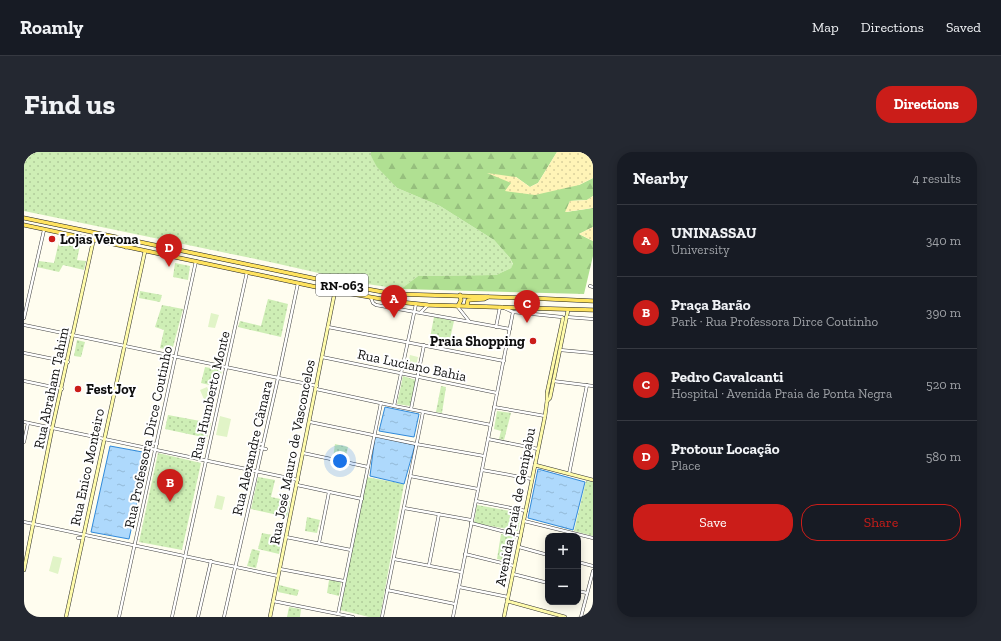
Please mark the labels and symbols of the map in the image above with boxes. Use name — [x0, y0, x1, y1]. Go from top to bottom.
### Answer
place label: Lojas Verona — [60, 231, 139, 248]
marker: Lojas Verona — [47, 234, 57, 244]
pin: D — [156, 234, 182, 267]
road number: RN-063 — [316, 274, 368, 296]
pin: A — [381, 285, 407, 318]
pin: C — [514, 290, 540, 323]
street label: Rua Abraham Tahim — [30, 326, 73, 450]
street label: Rua Humberto Monte — [187, 329, 234, 461]
place label: Praia Shopping — [430, 333, 525, 350]
marker: Praia Shopping — [528, 336, 538, 346]
street label: Rua Professora Dirce Coutinho — [121, 344, 176, 530]
street label: Rua Luciano Bahia — [356, 346, 468, 385]
street label: Rua José Mauro de Vasconcelos — [266, 358, 319, 546]
street label: Rua Alexandre Câmara — [229, 379, 276, 517]
place label: Fest Joy — [86, 381, 136, 398]
marker: Fest Joy — [73, 384, 83, 394]
street label: Rua Enico Monteiro — [67, 407, 108, 527]
street label: Avenida Praia de Genipabu — [492, 426, 539, 588]
your location — [330, 451, 350, 471]
pin: B — [157, 469, 183, 502]

